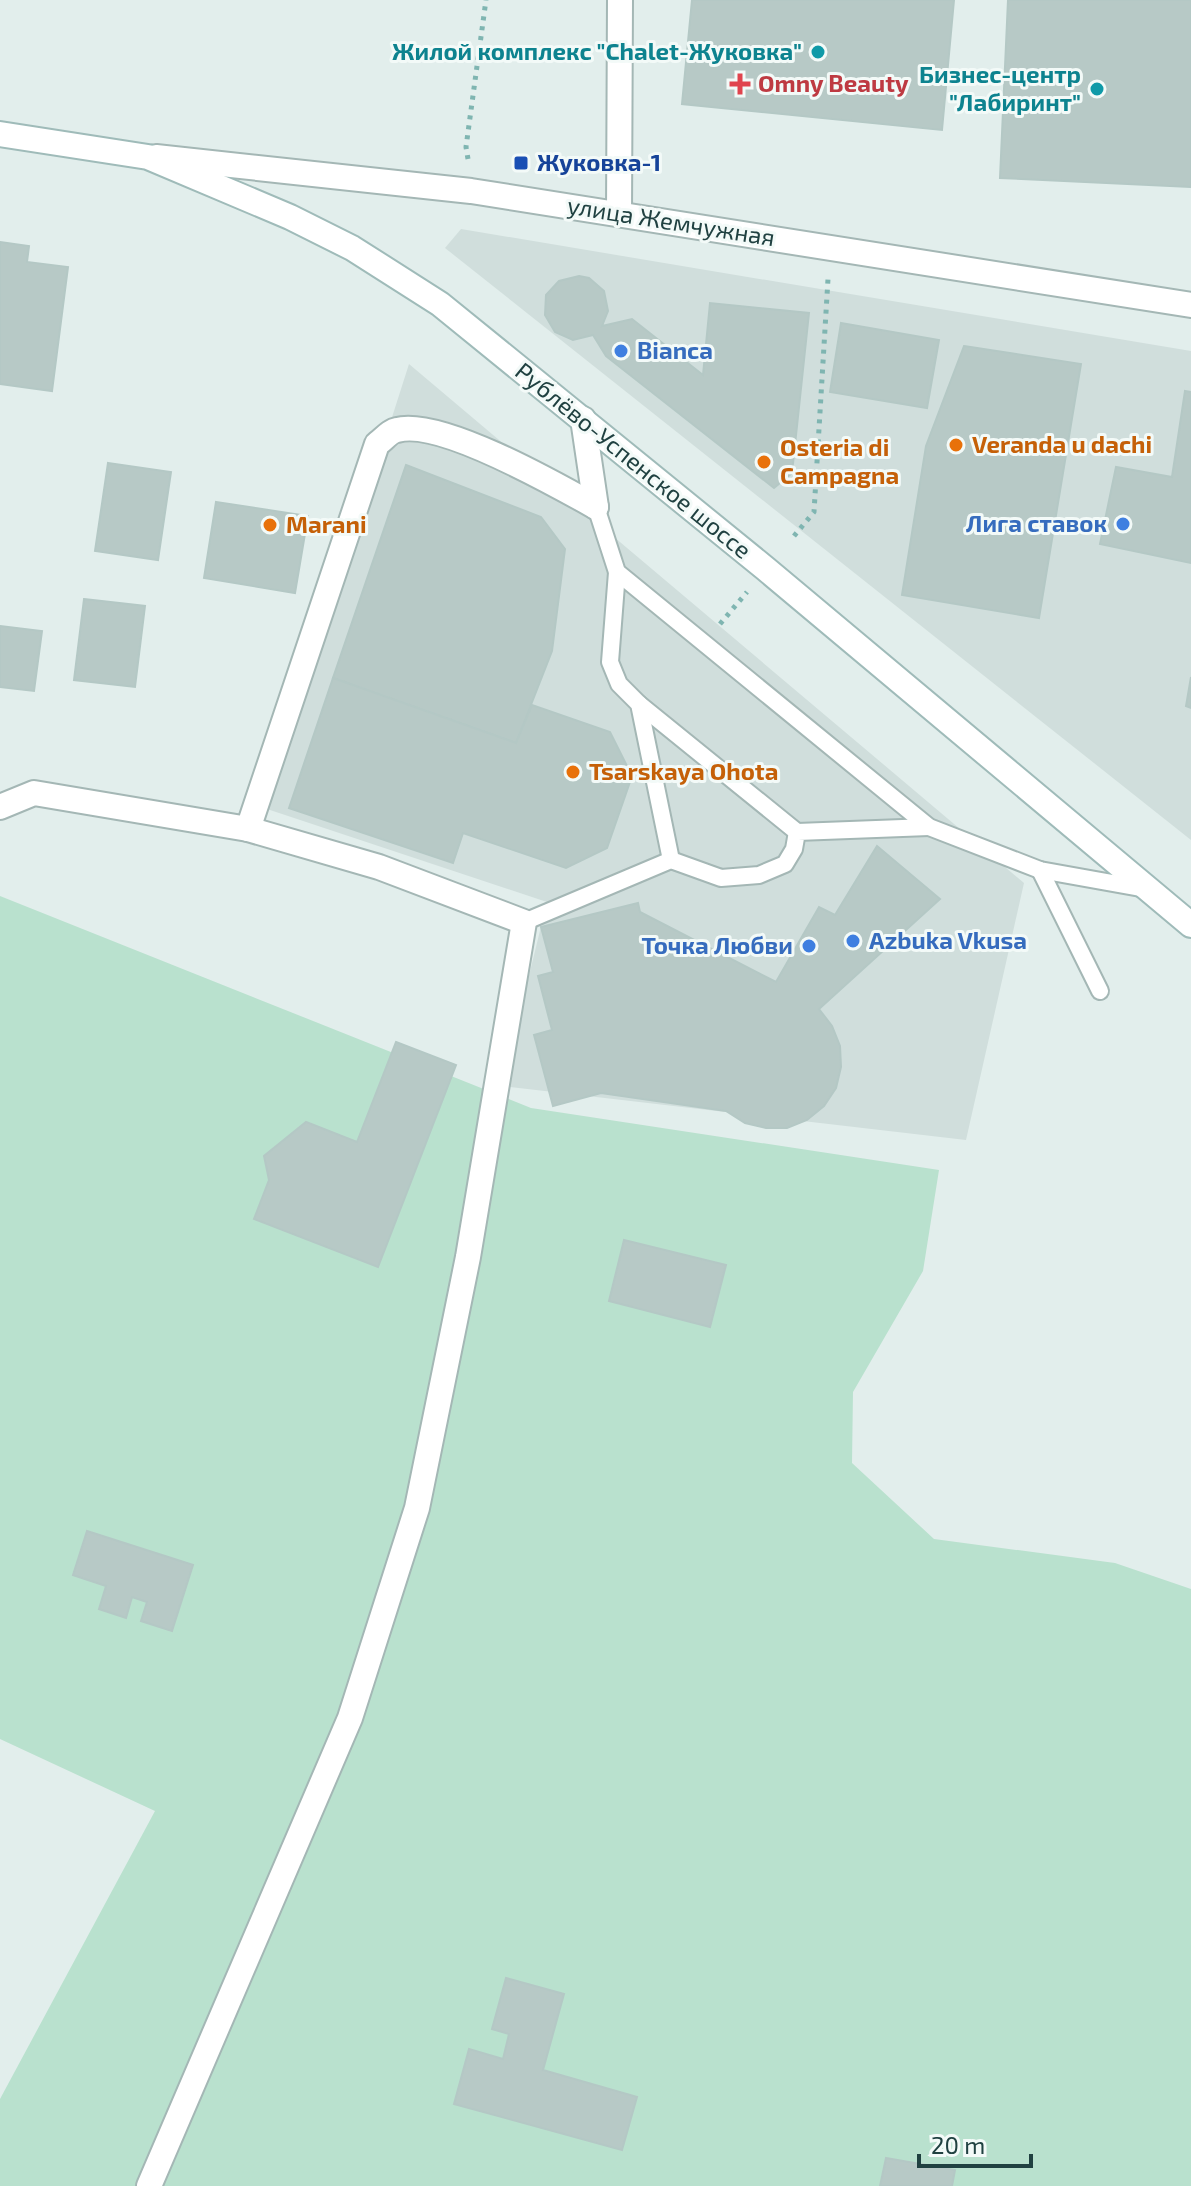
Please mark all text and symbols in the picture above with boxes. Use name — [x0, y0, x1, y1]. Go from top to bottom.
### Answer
place label: Жилой комплекс "Chalet-Жуковка" — [392, 36, 802, 65]
marker: Жилой комплекс "Chalet-Жуковка" — [809, 43, 827, 61]
place label: Бизнес-центр "Лабиринт" — [919, 59, 1081, 116]
place label: Omny Beauty — [758, 68, 909, 97]
marker: Omny Beauty — [729, 73, 751, 95]
marker: Бизнес-центр "Лабиринт" — [1088, 80, 1106, 98]
place label: Жуковка-1 — [537, 147, 661, 176]
marker: Жуковка-1 — [512, 154, 530, 172]
street label: улица Жемчужная — [565, 190, 777, 252]
place label: Bianca — [637, 335, 713, 364]
marker: Bianca — [612, 342, 630, 360]
street label: Рублёво-Успенское шоссе — [509, 356, 758, 565]
place label: Veranda u dachi — [972, 429, 1152, 458]
place label: Osteria di Campagna — [780, 432, 899, 489]
marker: Veranda u dachi — [947, 436, 965, 454]
marker: Osteria di Campagna — [755, 453, 773, 471]
place label: Лига ставок — [966, 508, 1107, 537]
place label: Marani — [286, 509, 367, 538]
marker: Лига ставок — [1114, 515, 1132, 533]
marker: Marani — [261, 516, 279, 534]
place label: Tsarskaya Ohota — [589, 756, 778, 785]
marker: Tsarskaya Ohota — [564, 763, 582, 781]
place label: Azbuka Vkusa — [869, 925, 1027, 954]
place label: Точка Любви — [642, 930, 793, 959]
marker: Azbuka Vkusa — [844, 932, 862, 950]
marker: Точка Любви — [800, 937, 818, 955]
scale bar — [919, 2118, 1031, 2168]
text: 20 m — [931, 2130, 985, 2159]

